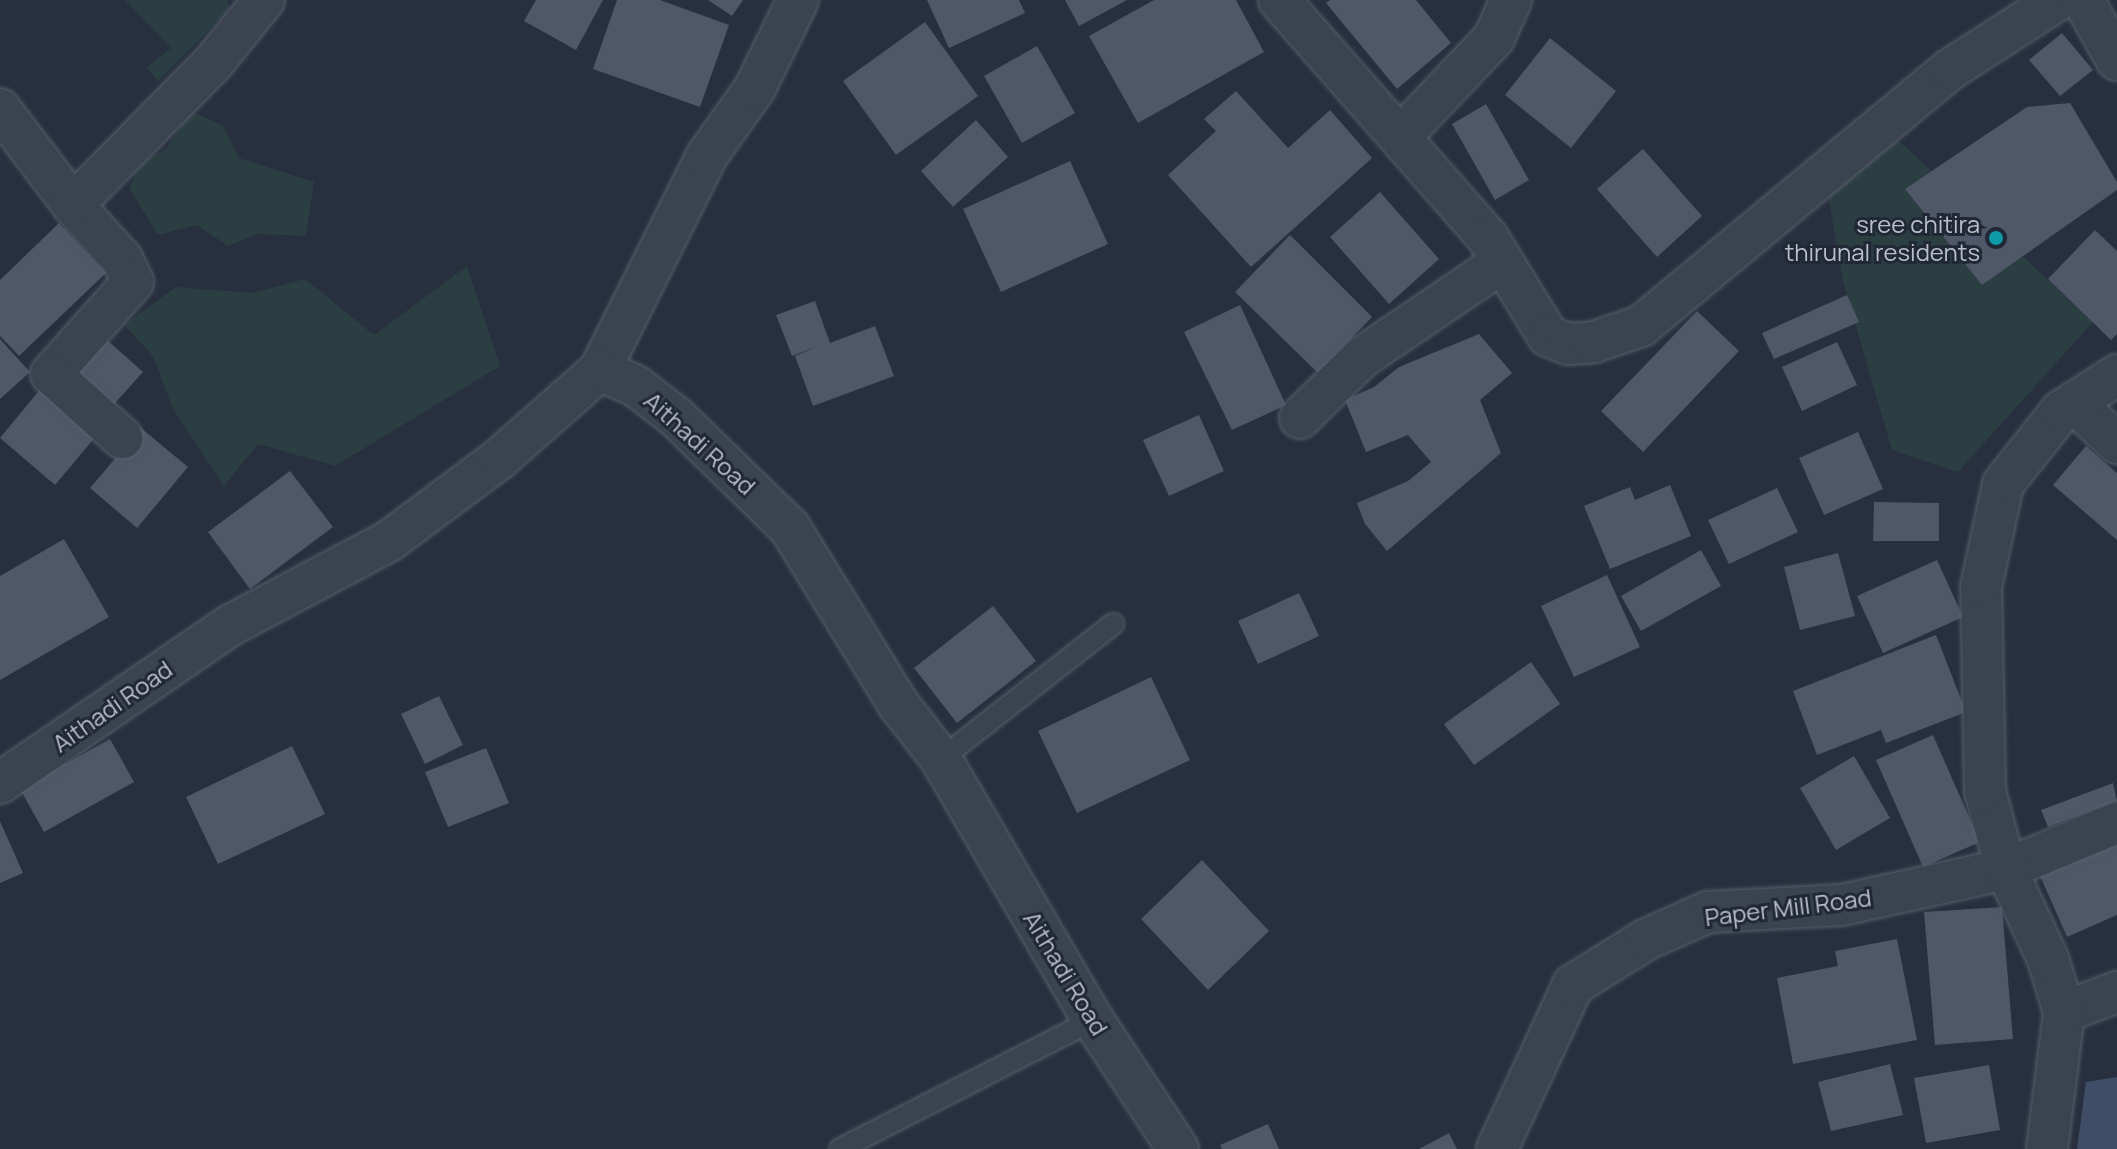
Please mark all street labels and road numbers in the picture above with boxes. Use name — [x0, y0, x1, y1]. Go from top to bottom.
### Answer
street label: Aithadi Road — [639, 386, 761, 500]
street label: Aithadi Road — [47, 654, 177, 758]
street label: Paper Mill Road — [1703, 882, 1873, 932]
street label: Aithadi Road — [1018, 906, 1114, 1040]

